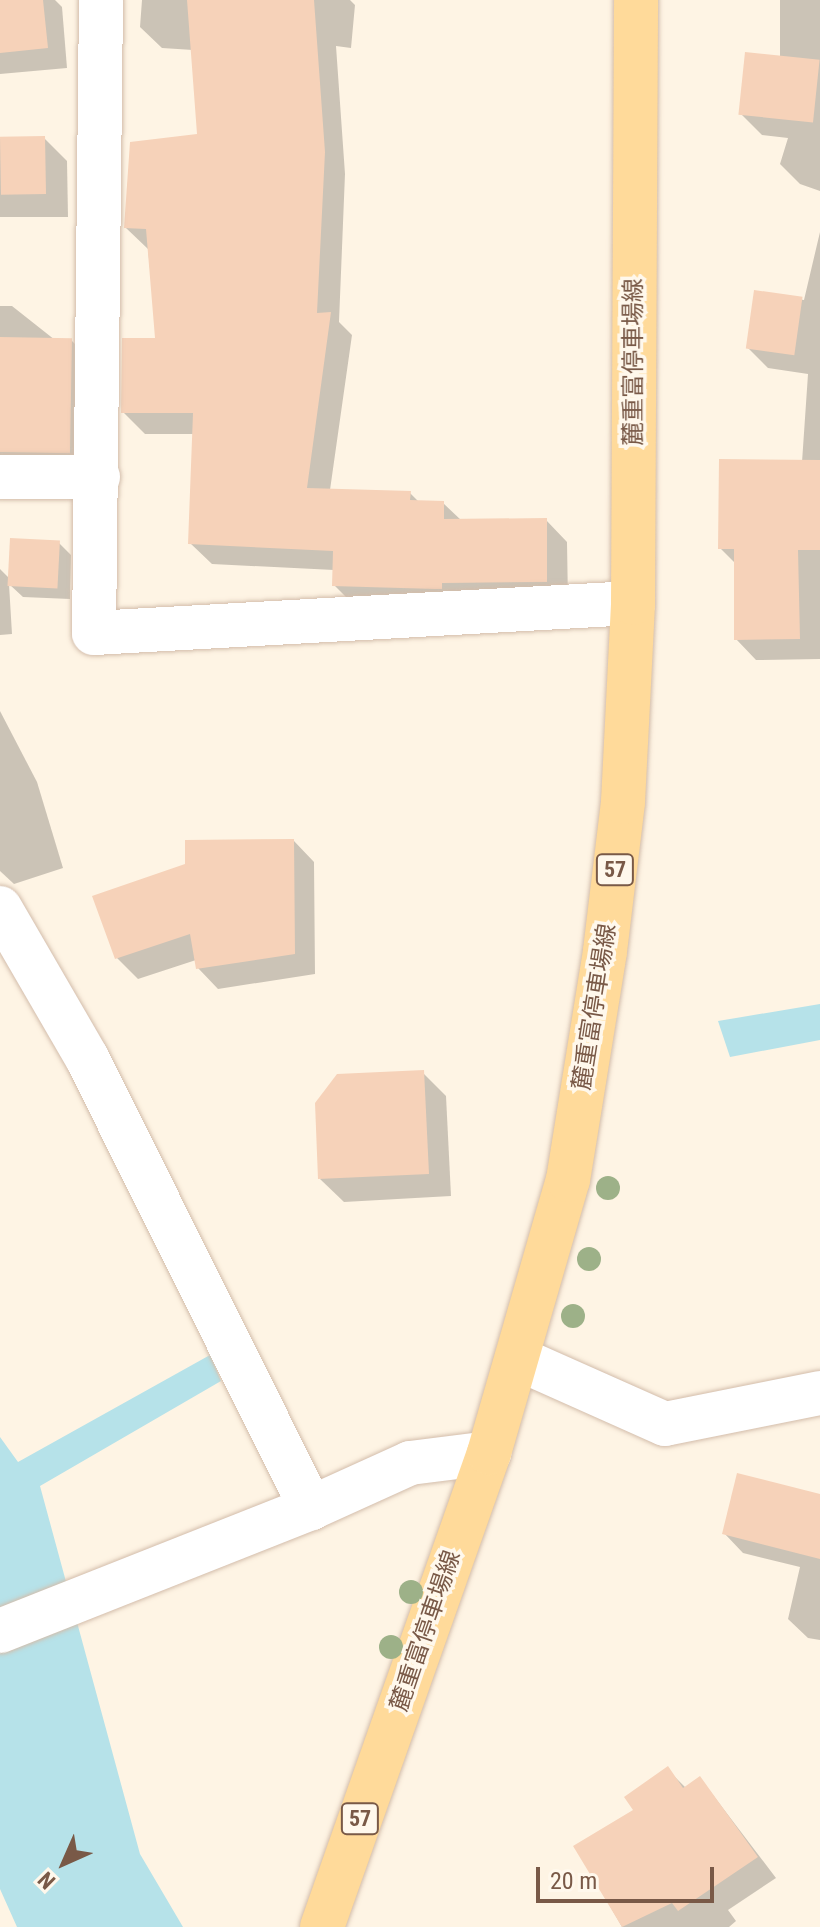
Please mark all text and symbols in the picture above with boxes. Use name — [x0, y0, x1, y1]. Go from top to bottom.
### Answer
street label: 麓重富停車場線 — [620, 278, 648, 446]
road number: 57 — [595, 852, 635, 888]
street label: 麓重富停車場線 — [568, 922, 622, 1092]
street label: 麓重富停車場線 — [385, 1547, 467, 1715]
road number: 57 — [340, 1801, 380, 1837]
north arrow — [24, 1823, 104, 1903]
scale bar — [540, 1851, 718, 1901]
text: N — [33, 1867, 60, 1894]
text: 20 m — [550, 1867, 597, 1895]

